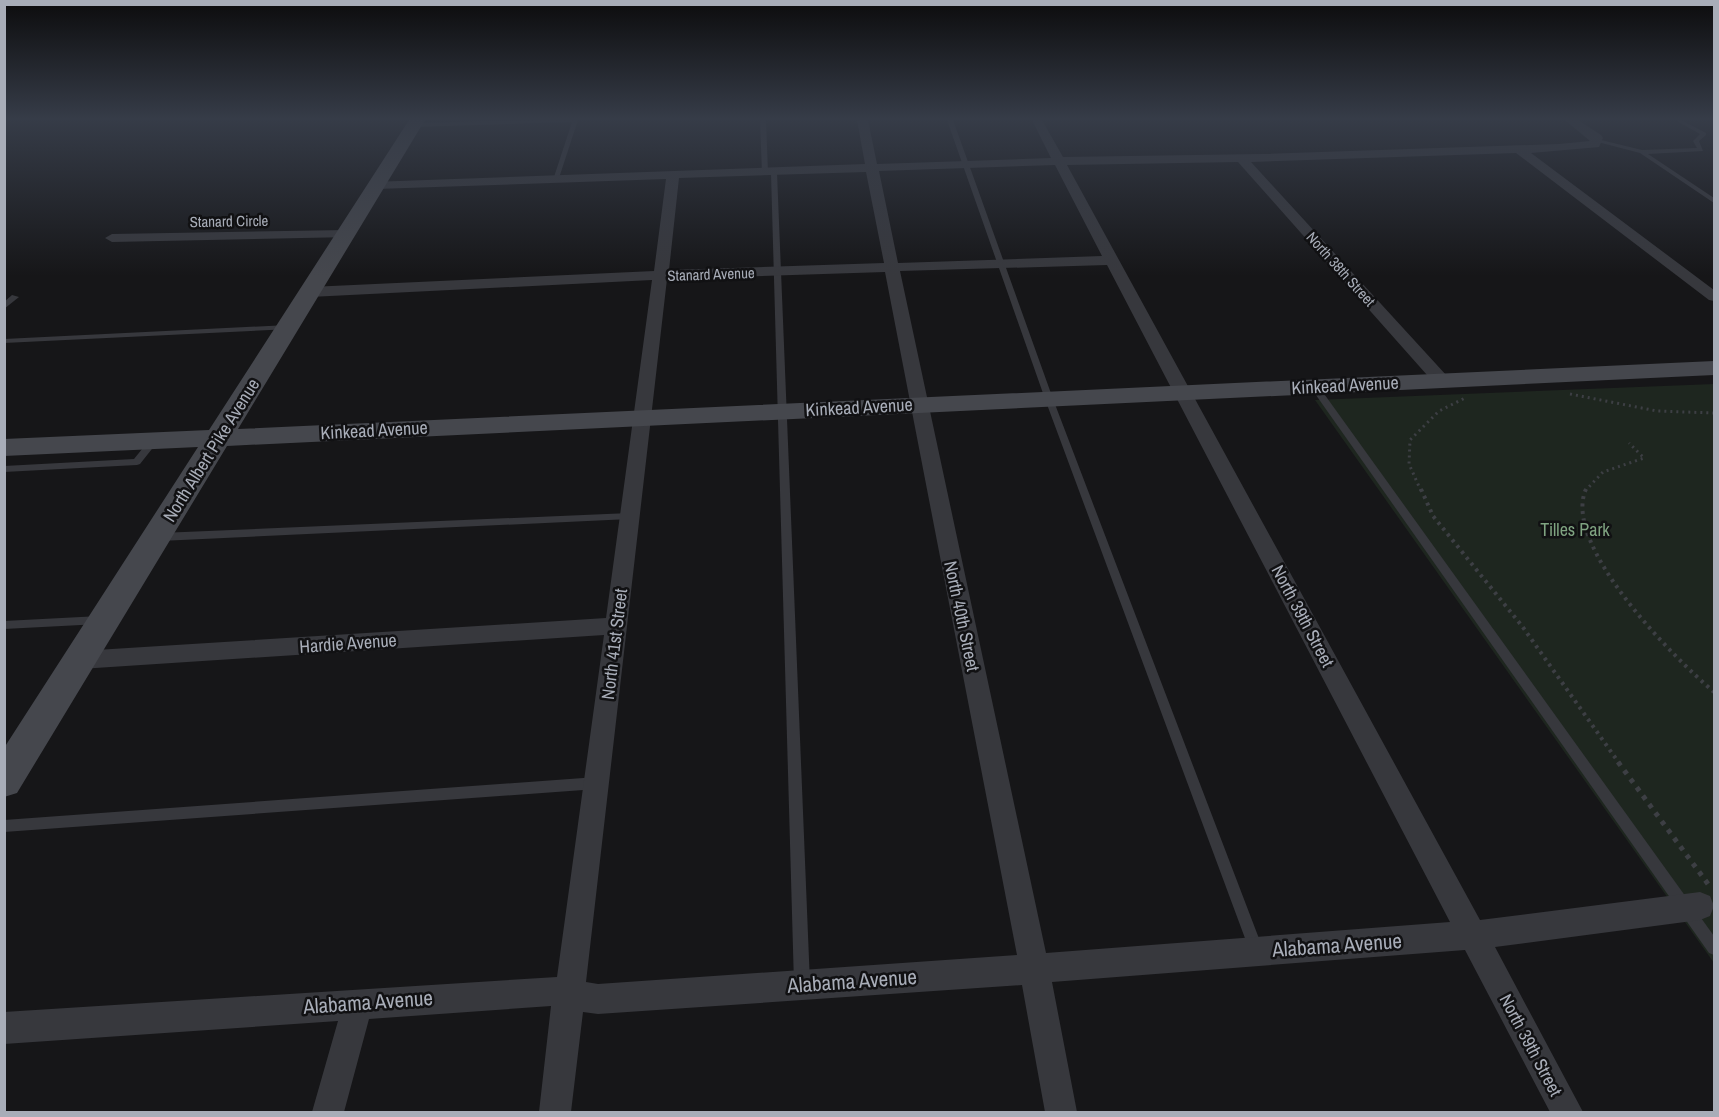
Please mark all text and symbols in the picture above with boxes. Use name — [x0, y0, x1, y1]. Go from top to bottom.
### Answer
street label: Stanard Circle — [190, 210, 269, 232]
street label: North 38th Street — [1302, 227, 1381, 311]
street label: Stanard Avenue — [667, 262, 755, 286]
street label: Kinkead Avenue — [1291, 370, 1399, 400]
street label: North Albert Pike Avenue — [157, 374, 265, 526]
street label: Kinkead Avenue — [805, 392, 913, 422]
street label: Kinkead Avenue — [320, 415, 428, 445]
park label: Tilles Park — [1540, 517, 1610, 542]
street label: North 40th Street — [938, 558, 986, 674]
street label: North 39th Street — [1266, 561, 1340, 671]
street label: North 41st Street — [595, 587, 633, 701]
street label: Hardie Avenue — [299, 627, 397, 659]
street label: Alabama Avenue — [1270, 926, 1403, 964]
street label: Alabama Avenue — [785, 962, 918, 1000]
street label: Alabama Avenue — [301, 983, 434, 1021]
street label: North 39th Street — [1494, 990, 1568, 1100]

